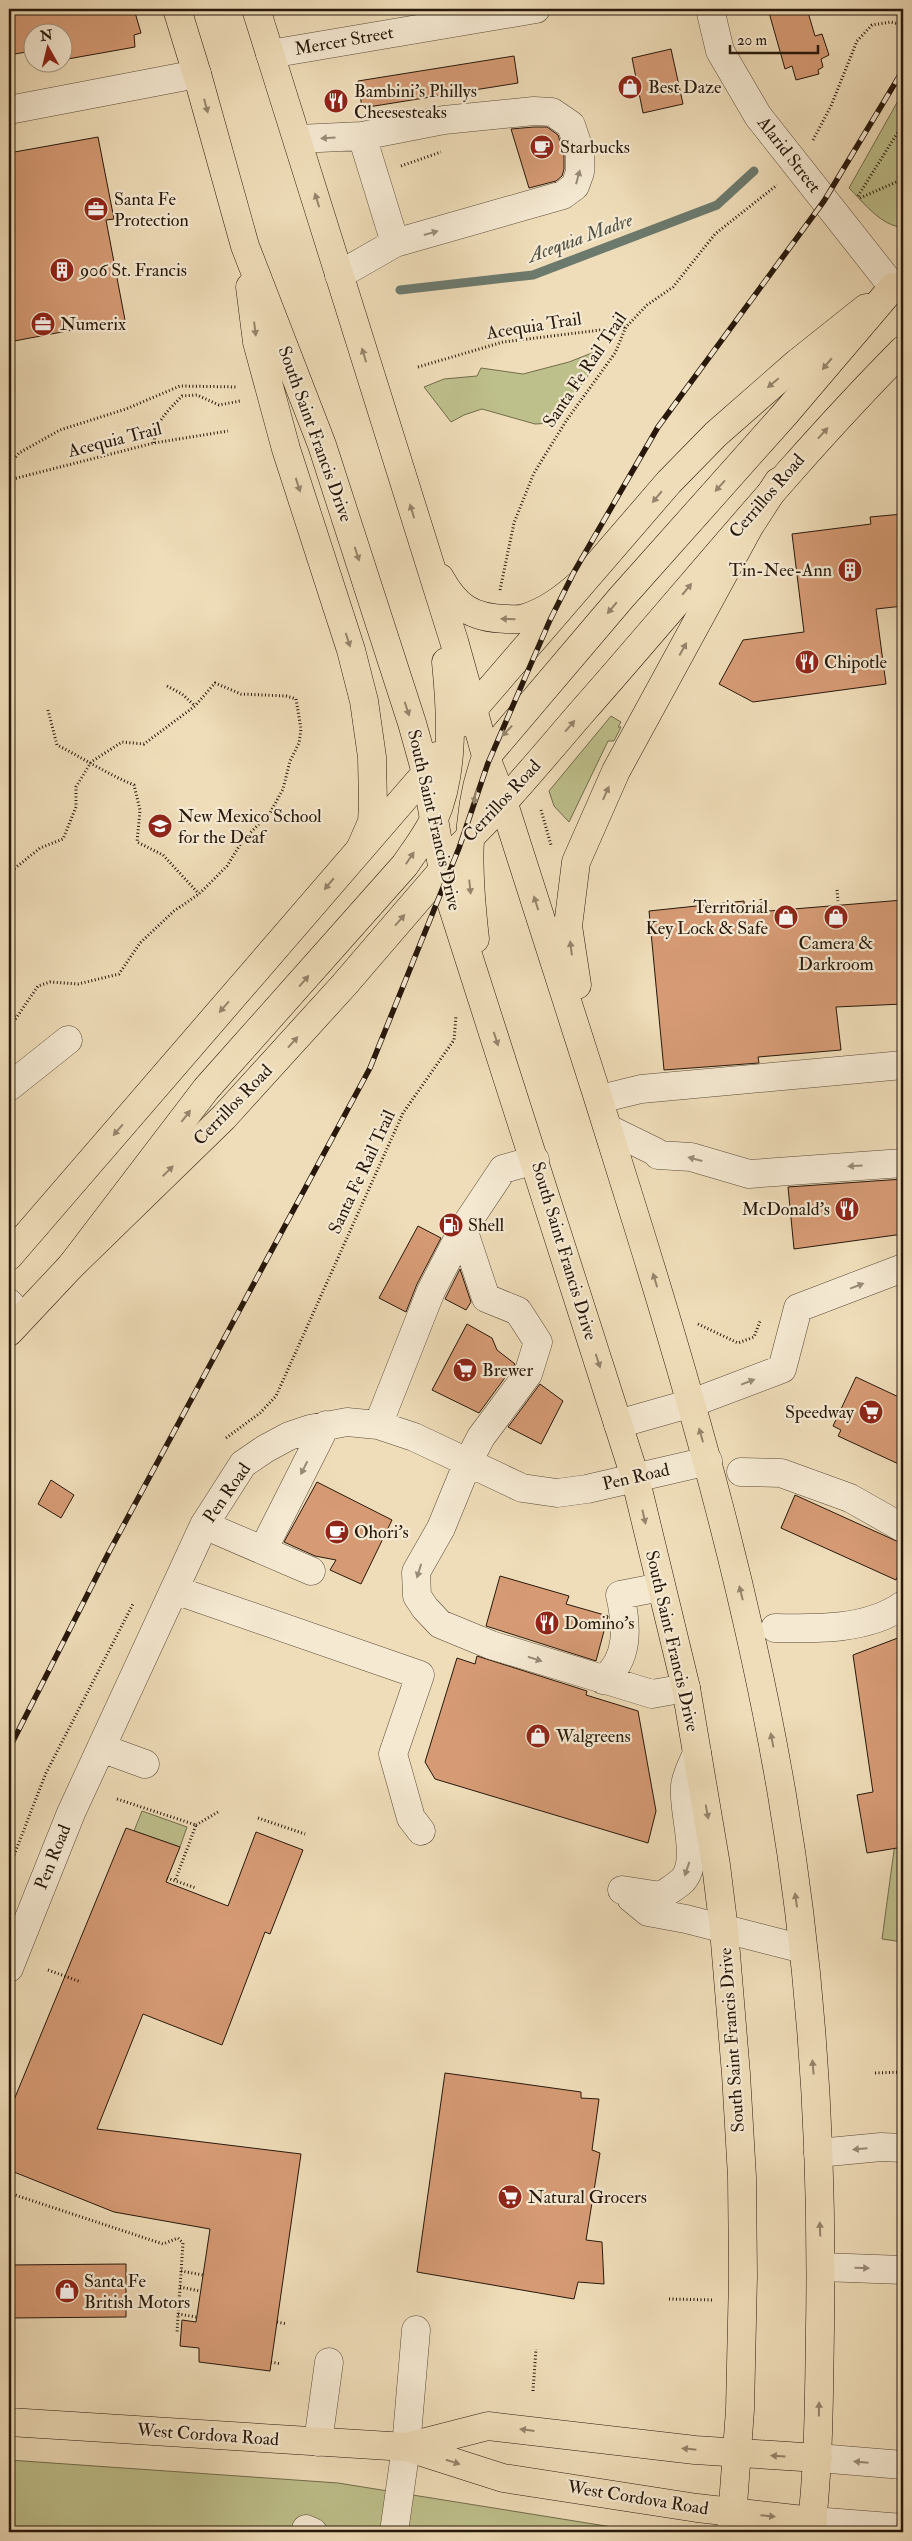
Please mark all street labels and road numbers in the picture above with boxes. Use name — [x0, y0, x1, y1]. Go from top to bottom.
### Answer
street label: Mercer Street — [293, 21, 395, 61]
street label: Alarid Street — [751, 111, 826, 198]
street label: Acequia Trail — [484, 307, 584, 345]
street label: Santa Fe Rail Trail — [538, 308, 632, 432]
street label: South Saint Francis Drive — [272, 343, 358, 525]
street label: Acequia Trail — [65, 417, 165, 463]
street label: Cerrillos Road — [724, 449, 810, 543]
street label: South Saint Francis Drive — [402, 727, 466, 913]
street label: Cerrillos Road — [458, 755, 546, 847]
street label: Cerrillos Road — [188, 1059, 278, 1151]
street label: Santa Fe Rail Trail — [323, 1106, 401, 1238]
street label: South Saint Francis Drive — [526, 1159, 602, 1343]
street label: Pen Road — [198, 1458, 256, 1528]
street label: Pen Road — [600, 1458, 672, 1496]
street label: South Saint Francis Drive — [640, 1548, 704, 1734]
street label: Pen Road — [30, 1821, 77, 1893]
street label: South Saint Francis Drive — [714, 1946, 750, 2133]
street label: West Cordova Road — [135, 2418, 280, 2451]
street label: West Cordova Road — [565, 2475, 710, 2521]

